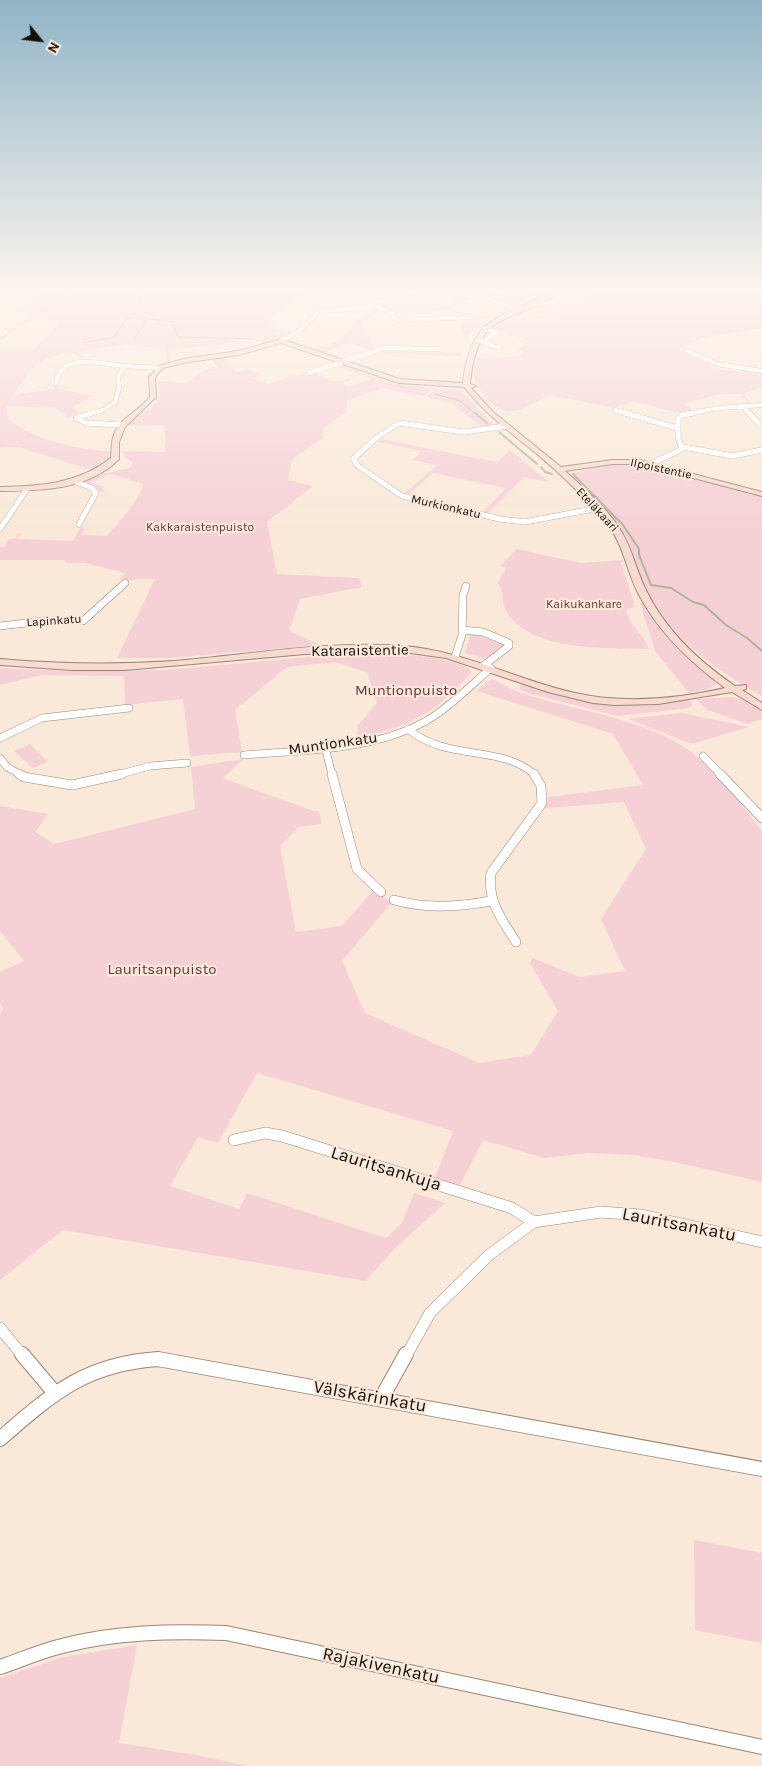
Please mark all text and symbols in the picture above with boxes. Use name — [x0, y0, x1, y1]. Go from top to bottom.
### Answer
north arrow — [15, 15, 65, 65]
text: N — [44, 39, 63, 56]
street label: Ilpoistentie — [629, 455, 693, 483]
street label: Eteläkaari — [573, 485, 621, 535]
street label: Murkionkatu — [410, 492, 482, 522]
park label: Kakkaraistenpuisto — [146, 521, 254, 535]
park label: Kaikukankare — [546, 598, 622, 612]
street label: Lapinkatu — [26, 612, 82, 630]
street label: Kataraistentie — [311, 641, 409, 661]
park label: Muntionpuisto — [355, 682, 457, 700]
street label: Muntionkatu — [287, 729, 379, 759]
park label: Lauritsanpuisto — [107, 961, 217, 979]
street label: Lauritsankuja — [328, 1142, 444, 1196]
street label: Lauritsankatu — [620, 1203, 738, 1247]
street label: Välskärinkatu — [312, 1376, 428, 1418]
street label: Rajakivenkatu — [321, 1643, 441, 1689]

